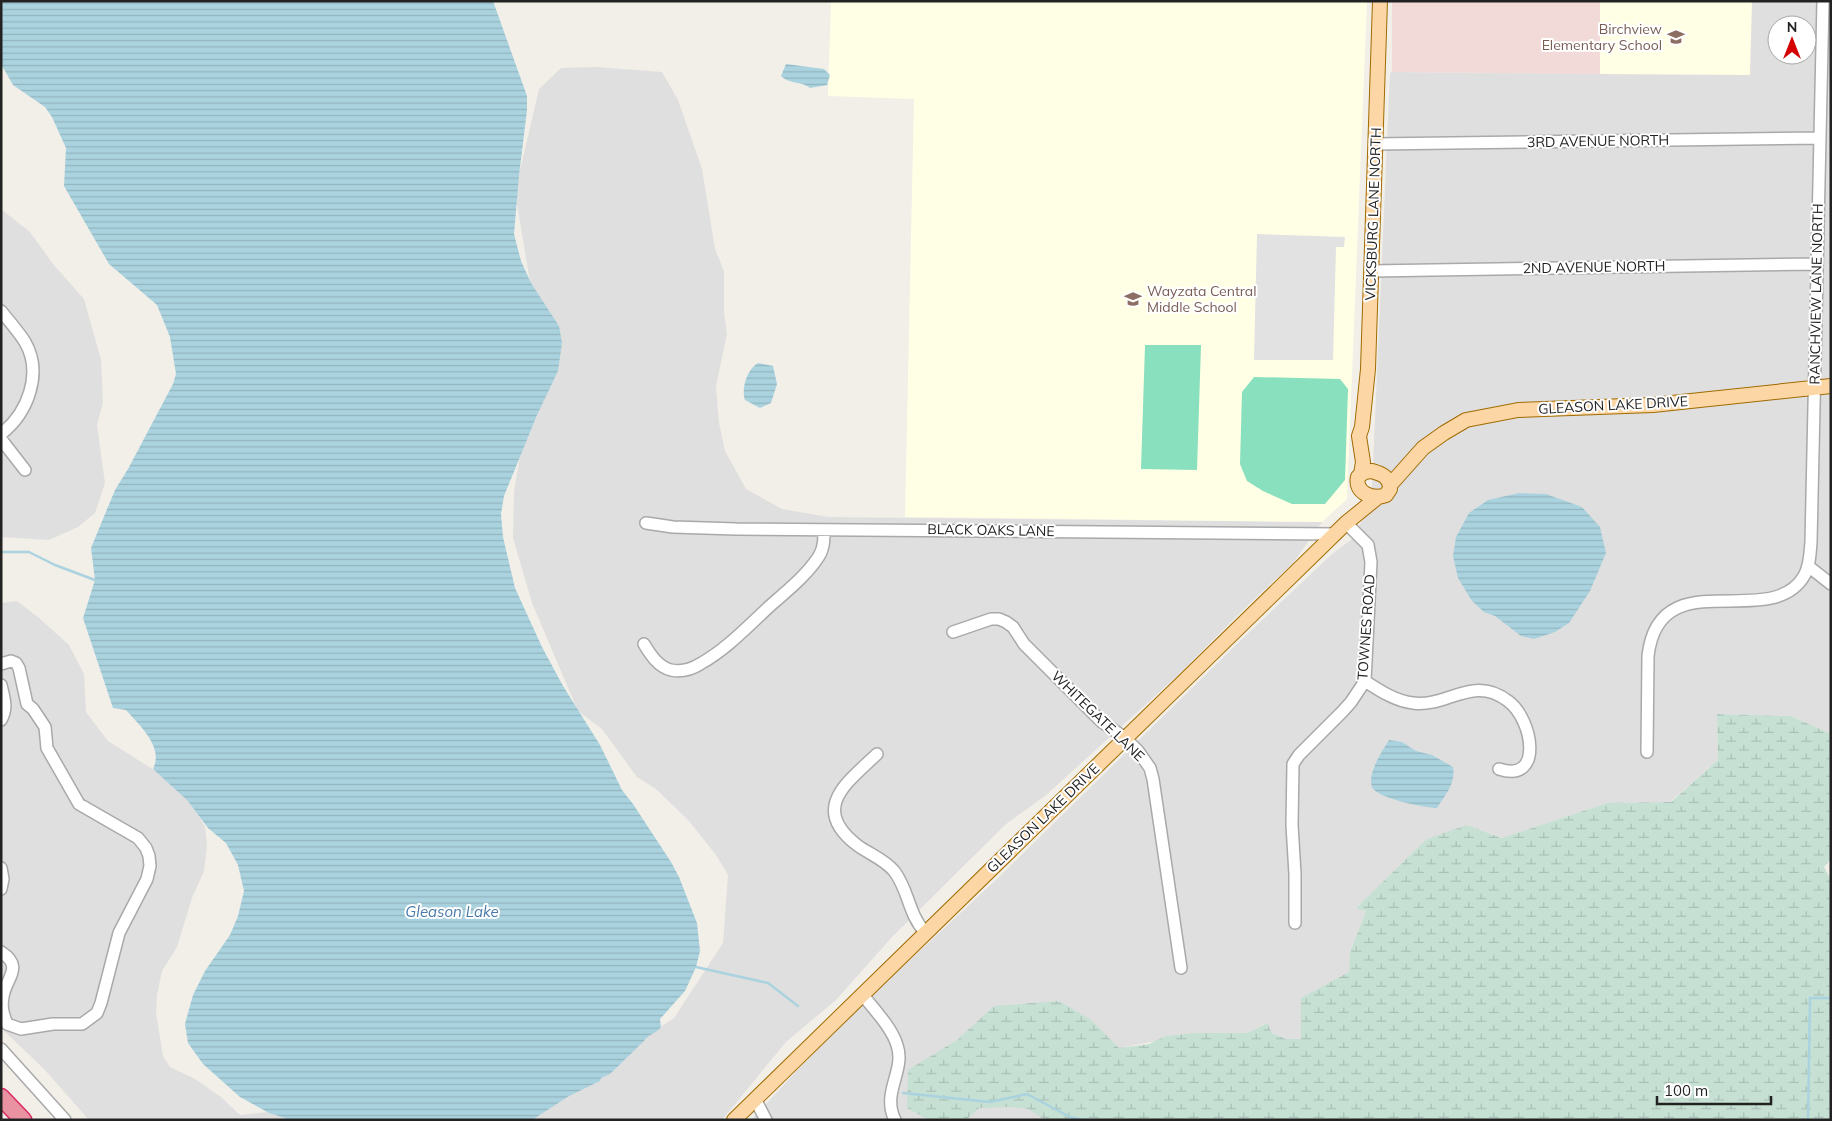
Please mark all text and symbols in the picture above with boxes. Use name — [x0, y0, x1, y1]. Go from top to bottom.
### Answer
north arrow — [1767, 15, 1817, 65]
text: N — [1787, 18, 1797, 36]
place label: Birchview Elementary School — [1542, 20, 1662, 54]
school or university icon: Birchview Elementary School — [1666, 27, 1686, 47]
street label: VICKSBURG LANE NORTH — [1361, 127, 1385, 301]
street label: 3RD AVENUE NORTH — [1527, 131, 1669, 151]
street label: RANCHVIEW LANE NORTH — [1805, 203, 1827, 385]
street label: 2ND AVENUE NORTH — [1522, 257, 1666, 277]
place label: Wayzata Central Middle School — [1147, 282, 1257, 316]
school or university icon: Wayzata Central Middle School — [1123, 289, 1143, 309]
street label: GLEASON LAKE DRIVE — [1538, 392, 1688, 418]
street label: BLACK OAKS LANE — [927, 520, 1055, 540]
street label: TOWNES ROAD — [1353, 574, 1379, 680]
street label: WHITEGATE LANE — [1048, 667, 1148, 765]
street label: GLEASON LAKE DRIVE — [983, 759, 1103, 877]
water label: Gleason Lake — [405, 902, 499, 921]
scale bar — [1657, 1074, 1771, 1106]
text: 100 m — [1664, 1081, 1708, 1100]

